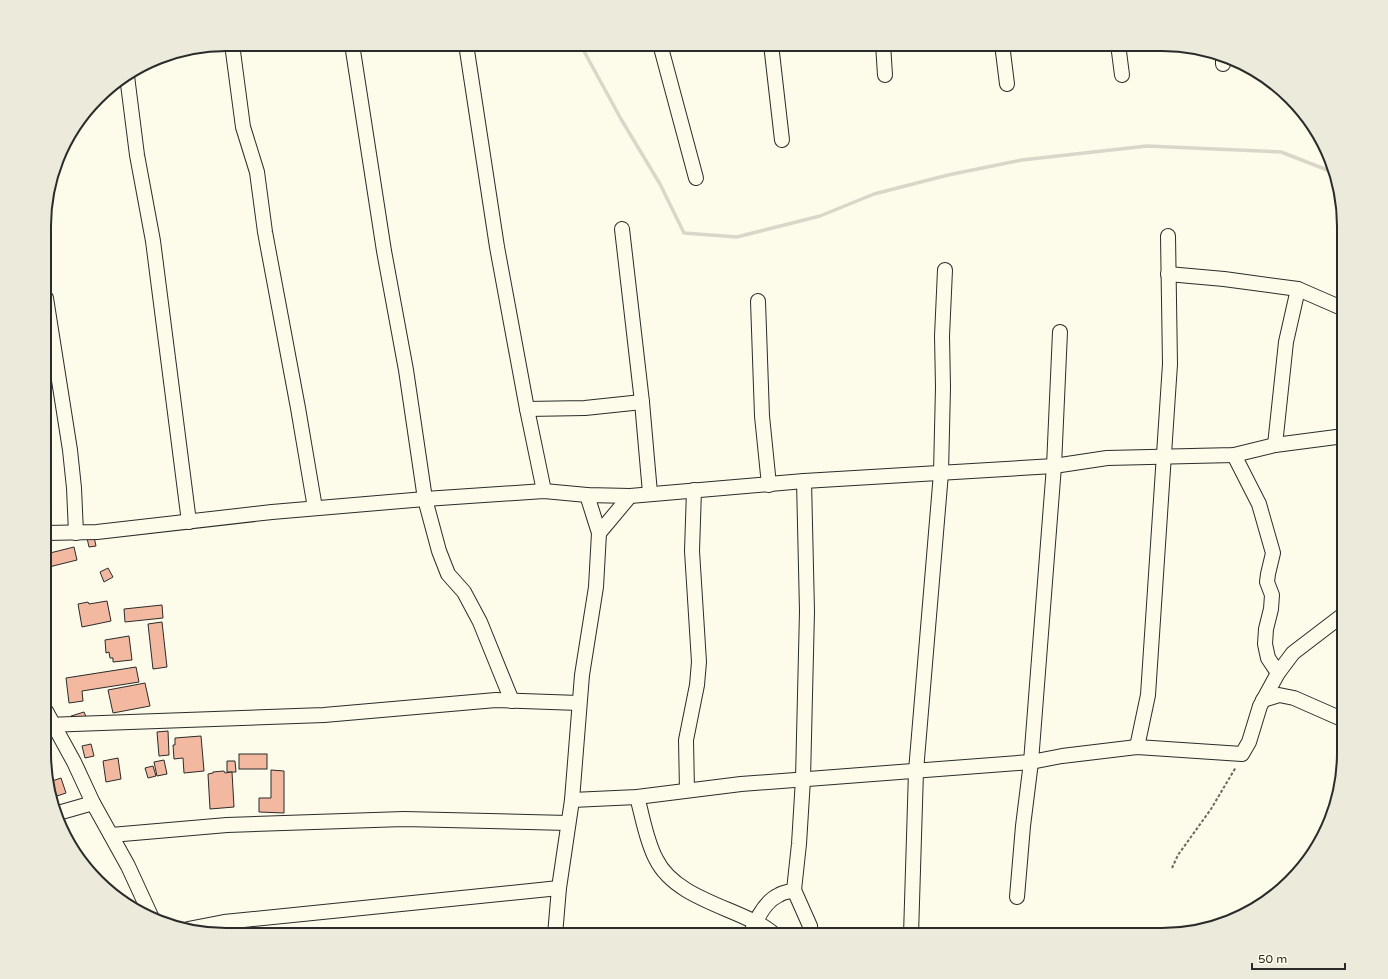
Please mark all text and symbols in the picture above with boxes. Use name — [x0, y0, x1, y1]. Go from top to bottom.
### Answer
scale bar — [1252, 945, 1345, 971]
text: 50 m — [1258, 952, 1287, 966]

